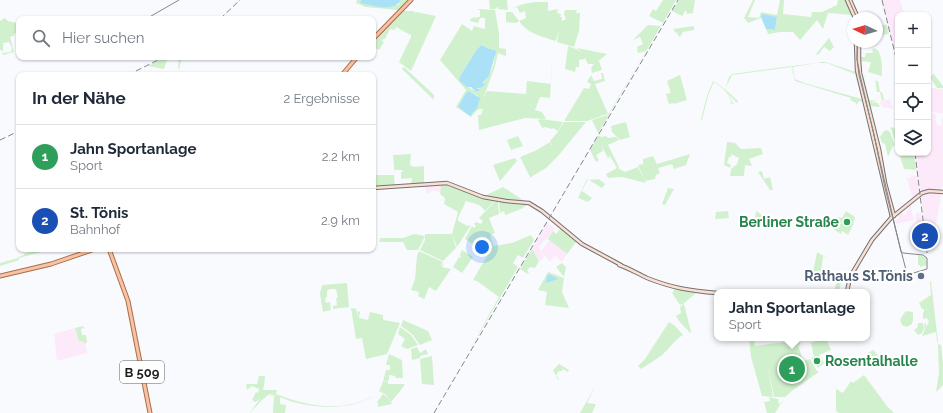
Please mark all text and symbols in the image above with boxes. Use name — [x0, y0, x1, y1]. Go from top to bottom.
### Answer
north arrow — [847, 12, 883, 48]
map controls — [895, 12, 931, 156]
button: + — [895, 12, 931, 48]
search box — [16, 16, 376, 60]
icon: search — [30, 27, 52, 49]
text: Hier suchen — [62, 29, 145, 47]
button: − — [895, 48, 931, 84]
button: locate — [895, 84, 931, 120]
text: In der Nähe — [32, 88, 126, 108]
text: 2 Ergebnisse — [283, 91, 360, 106]
button: layers — [895, 120, 931, 156]
text: Jahn Sportanlage — [70, 140, 196, 158]
text: 1 — [42, 149, 48, 164]
text: 2.2 km — [322, 149, 360, 164]
text: Sport — [70, 158, 103, 173]
text: St. Tönis — [70, 204, 129, 222]
text: 2 — [41, 213, 49, 228]
text: 2.9 km — [321, 213, 360, 228]
place label: Berliner Straße — [739, 214, 840, 230]
marker: Berliner Straße — [842, 217, 852, 227]
pin: 2 — [912, 221, 938, 251]
text: Bahnhof — [70, 222, 120, 237]
your location — [472, 237, 492, 257]
place label: Rathaus St.Tönis — [804, 268, 913, 284]
marker: Rathaus St.Tönis — [916, 271, 926, 281]
popup — [714, 289, 870, 341]
text: Jahn Sportanlage — [729, 299, 855, 317]
text: Sport — [729, 317, 761, 332]
place label: Rosentalhalle — [825, 353, 918, 369]
pin: 1 — [779, 354, 805, 384]
marker: Rosentalhalle — [812, 356, 822, 366]
road number: B 509 — [120, 361, 164, 383]

